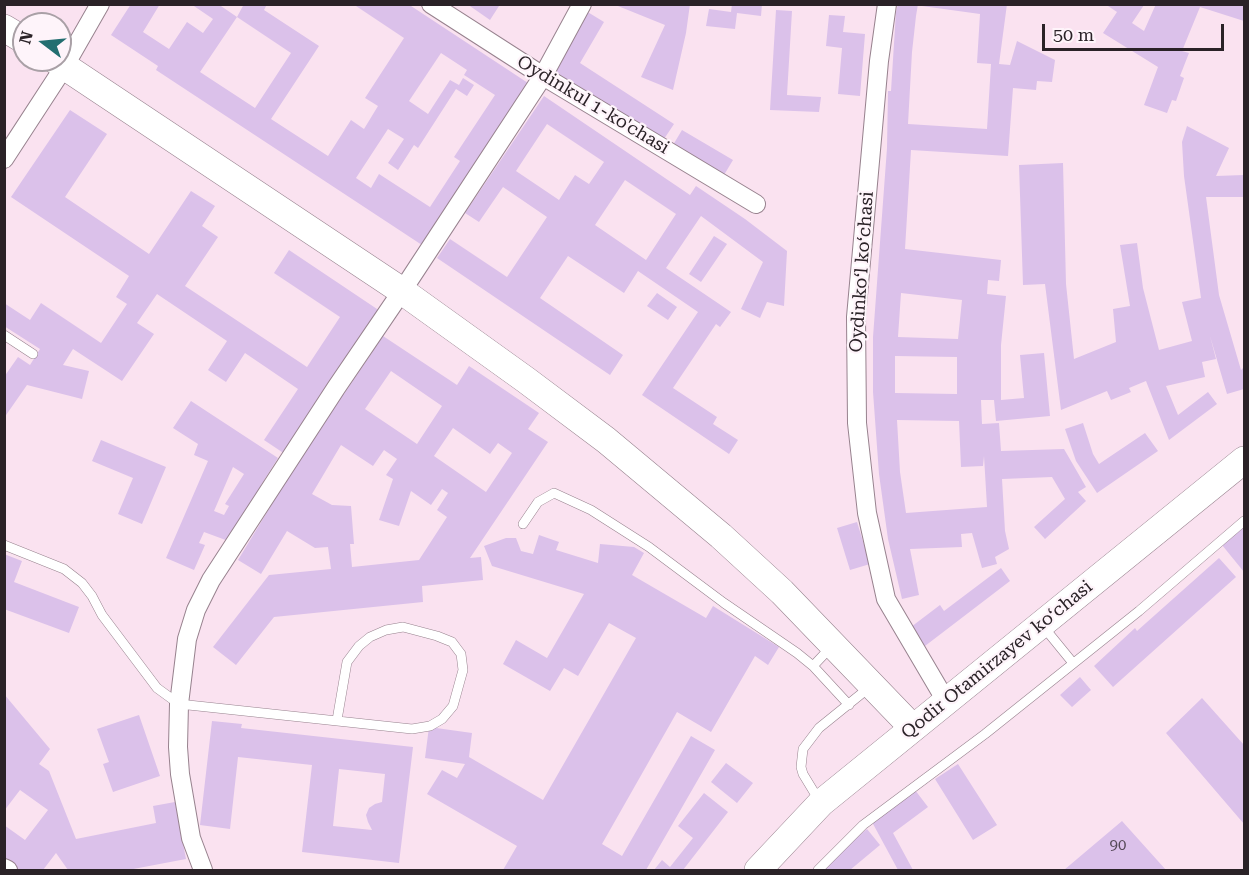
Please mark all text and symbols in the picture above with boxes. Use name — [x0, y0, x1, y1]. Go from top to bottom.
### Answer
north arrow — [12, 12, 72, 72]
scale bar — [1045, 12, 1226, 50]
text: 50 m — [1053, 24, 1094, 45]
text: N — [15, 29, 37, 46]
street label: Oydinkul 1-ko'chasi — [513, 51, 673, 159]
street label: Oydinkoʻl koʻchasi — [846, 191, 878, 353]
street label: Qodir Otamirzayev koʻchasi — [897, 576, 1097, 744]
house number: 90 — [1110, 837, 1126, 855]

